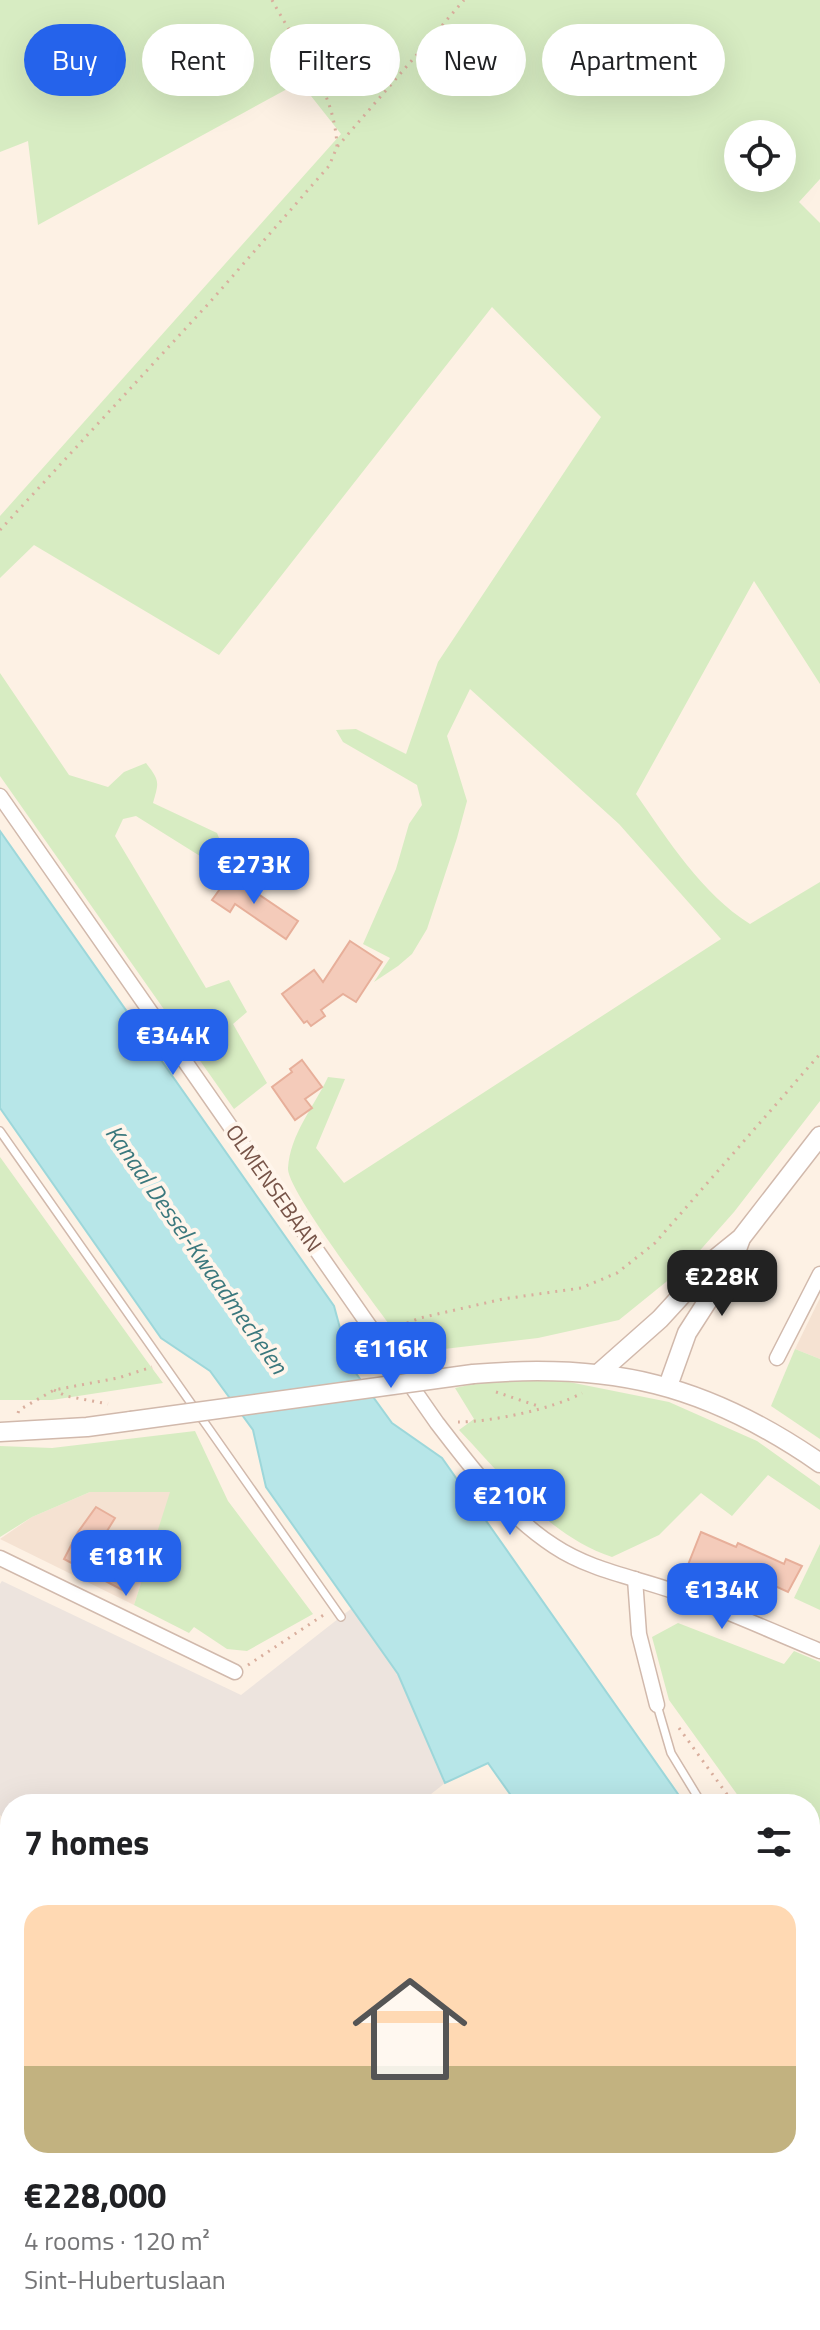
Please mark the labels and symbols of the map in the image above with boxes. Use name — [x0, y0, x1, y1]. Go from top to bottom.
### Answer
pin: €273K — [198, 838, 310, 906]
pin: €344K — [117, 1009, 229, 1077]
water label: Kanaal Dessel-Kwaadmechelen — [97, 1117, 298, 1382]
street label: OLMENSEBAAN — [217, 1117, 331, 1259]
pin: €228K — [666, 1250, 778, 1318]
pin: €116K — [335, 1322, 447, 1390]
pin: €210K — [454, 1469, 566, 1537]
pin: €181K — [70, 1530, 182, 1598]
pin: €134K — [666, 1563, 778, 1631]

